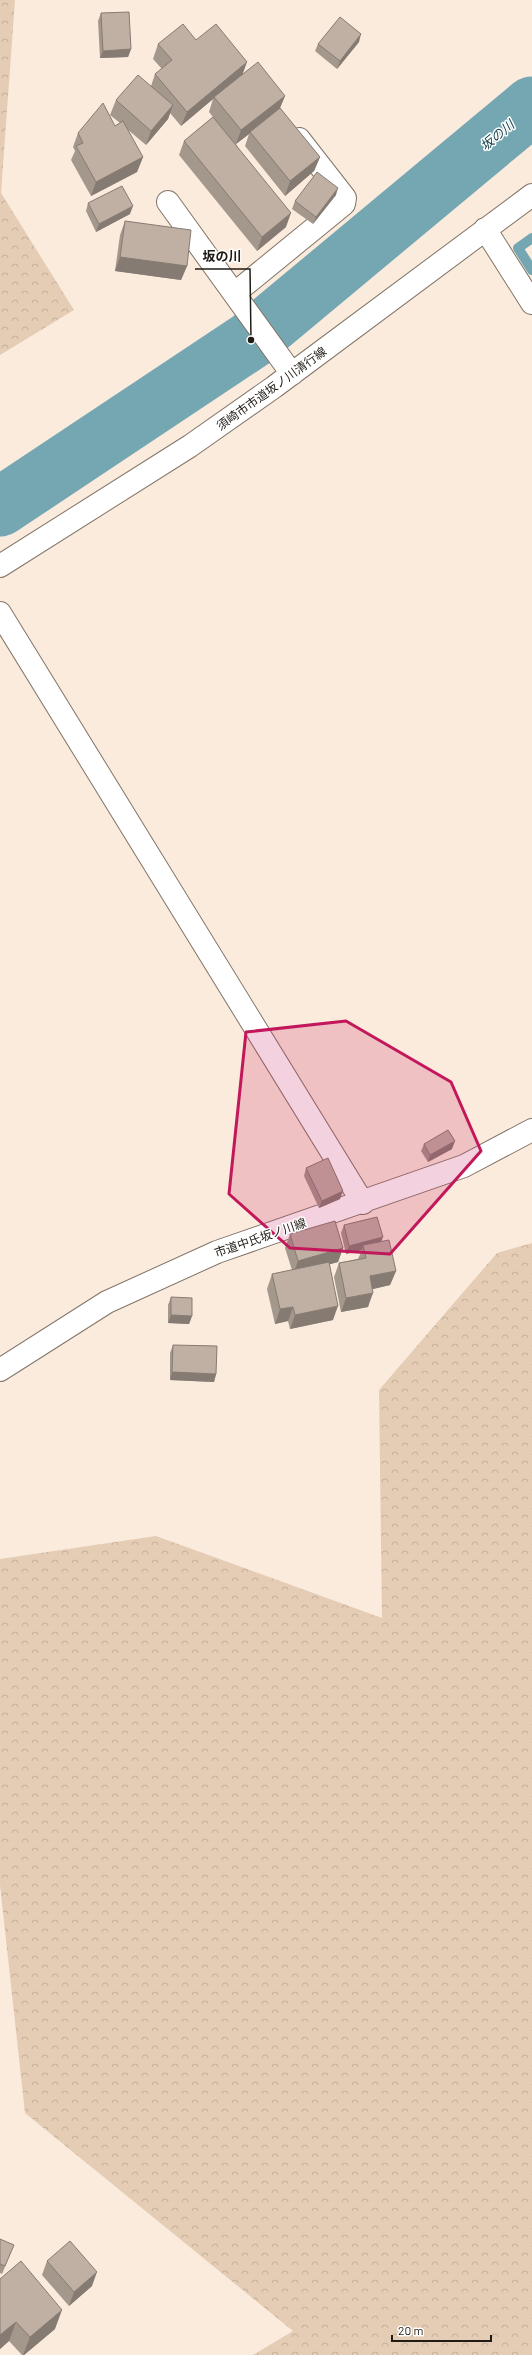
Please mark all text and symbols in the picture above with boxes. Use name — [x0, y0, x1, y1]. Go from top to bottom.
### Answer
water label: 坂の川 — [477, 115, 519, 154]
callout: 坂の川 — [195, 244, 250, 269]
text: 坂の川 — [202, 248, 242, 264]
street label: 須崎市市道坂ノ川清行線 — [213, 344, 329, 432]
street label: 市道中氏坂ノ川線 — [212, 1215, 308, 1259]
scale bar — [392, 2317, 491, 2343]
text: 20 m — [398, 2323, 424, 2337]

